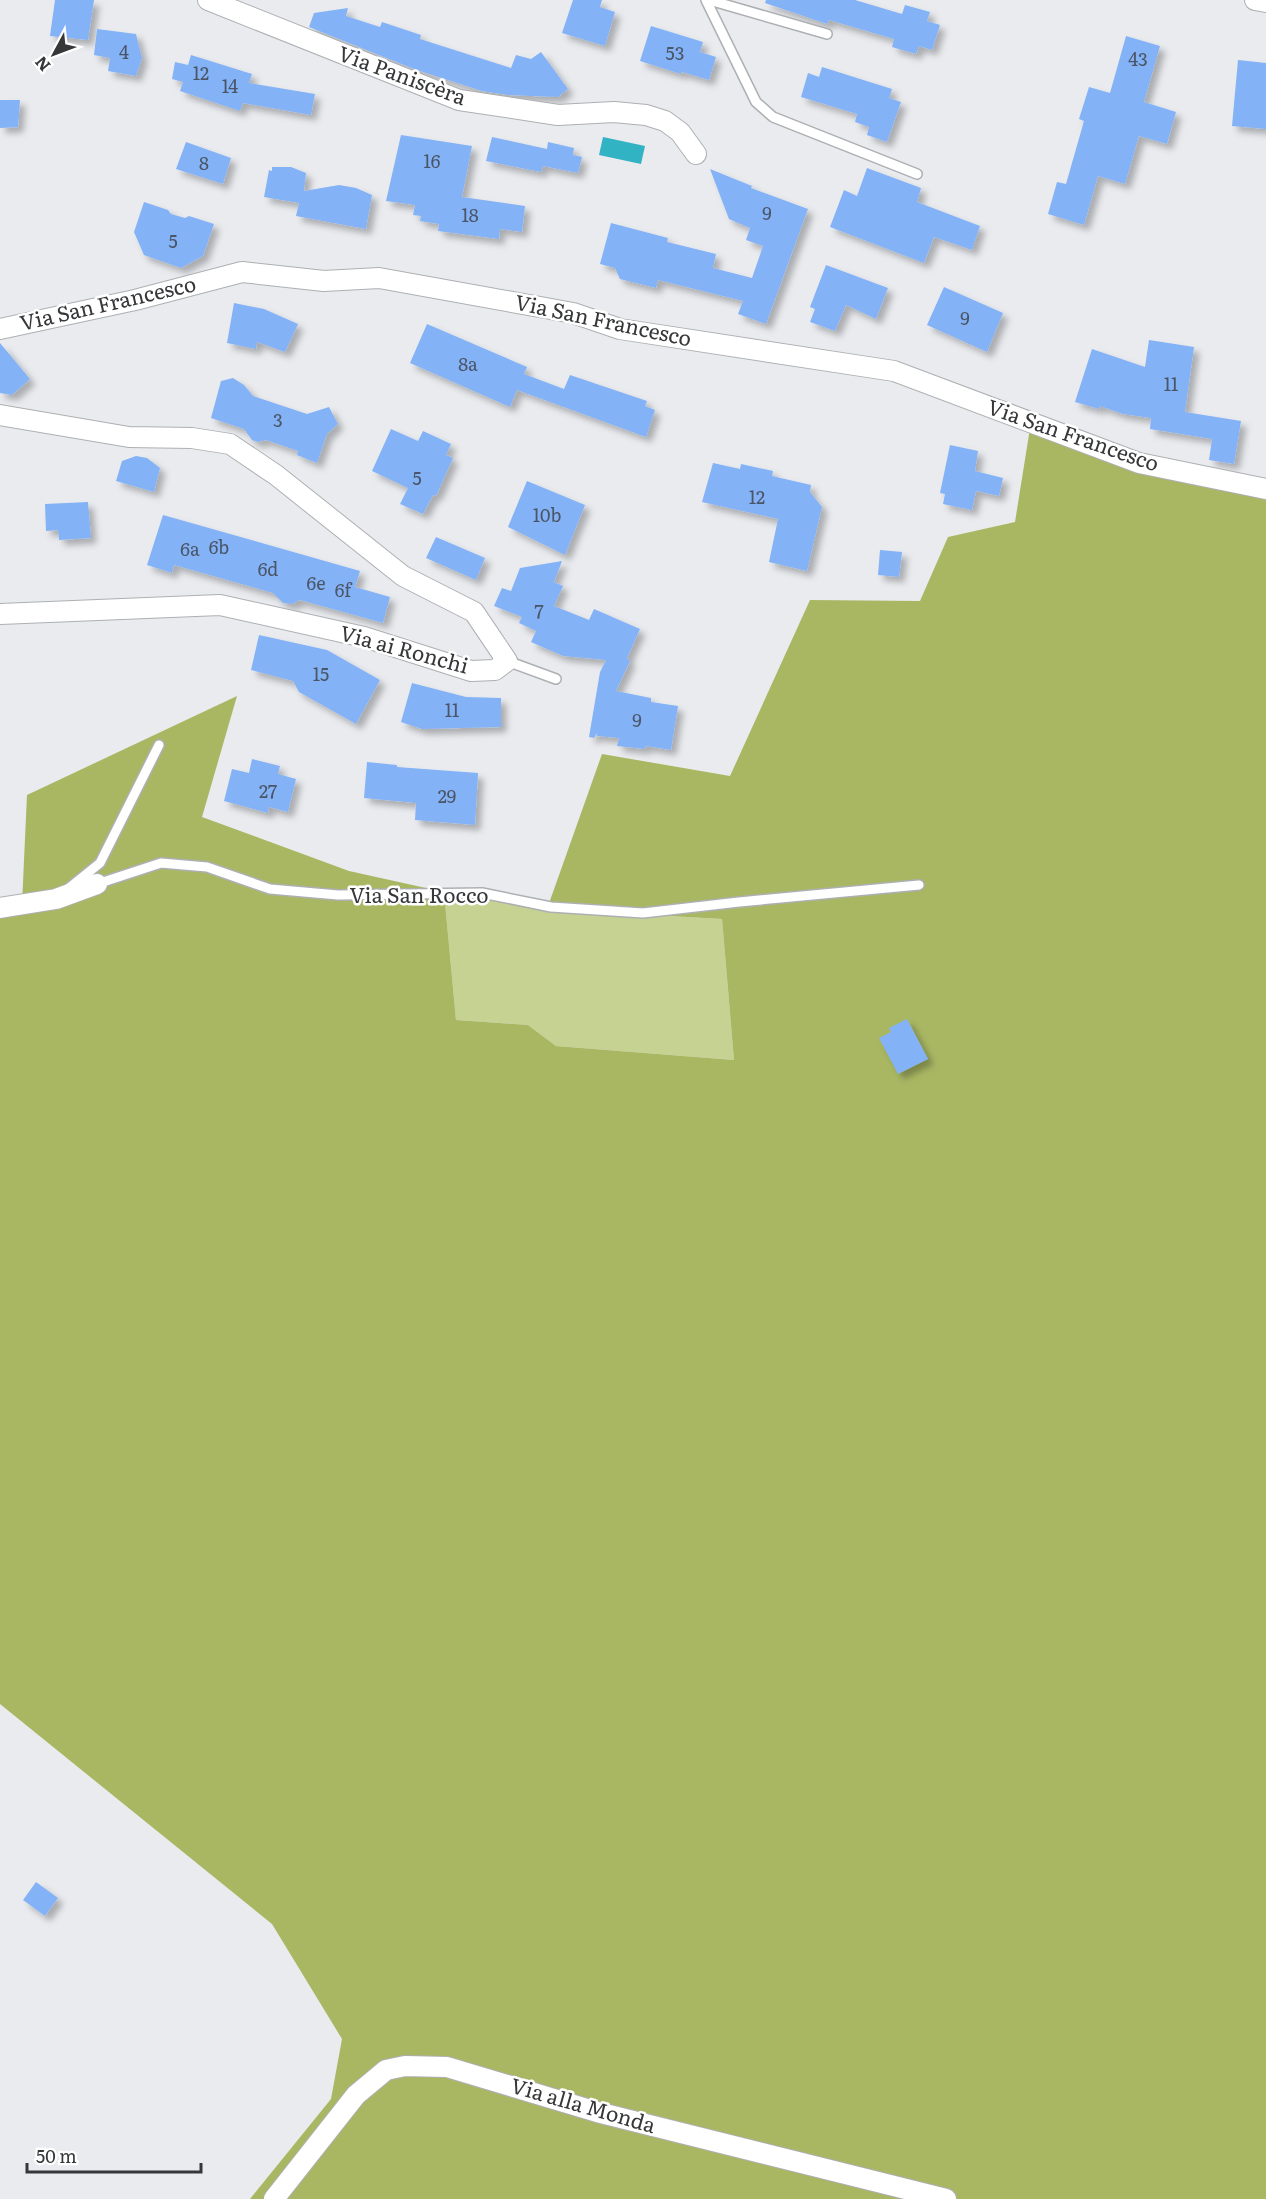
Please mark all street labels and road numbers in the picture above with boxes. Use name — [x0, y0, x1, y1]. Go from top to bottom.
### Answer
street label: Via Paniscèra — [335, 36, 472, 111]
street label: Via San Francesco — [16, 266, 198, 337]
street label: Via San Francesco — [512, 285, 695, 352]
street label: Via San Francesco — [984, 390, 1164, 478]
street label: Via ai Ronchi — [337, 616, 472, 680]
street label: Via San Rocco — [349, 878, 489, 909]
street label: Via alla Monda — [508, 2068, 660, 2139]

